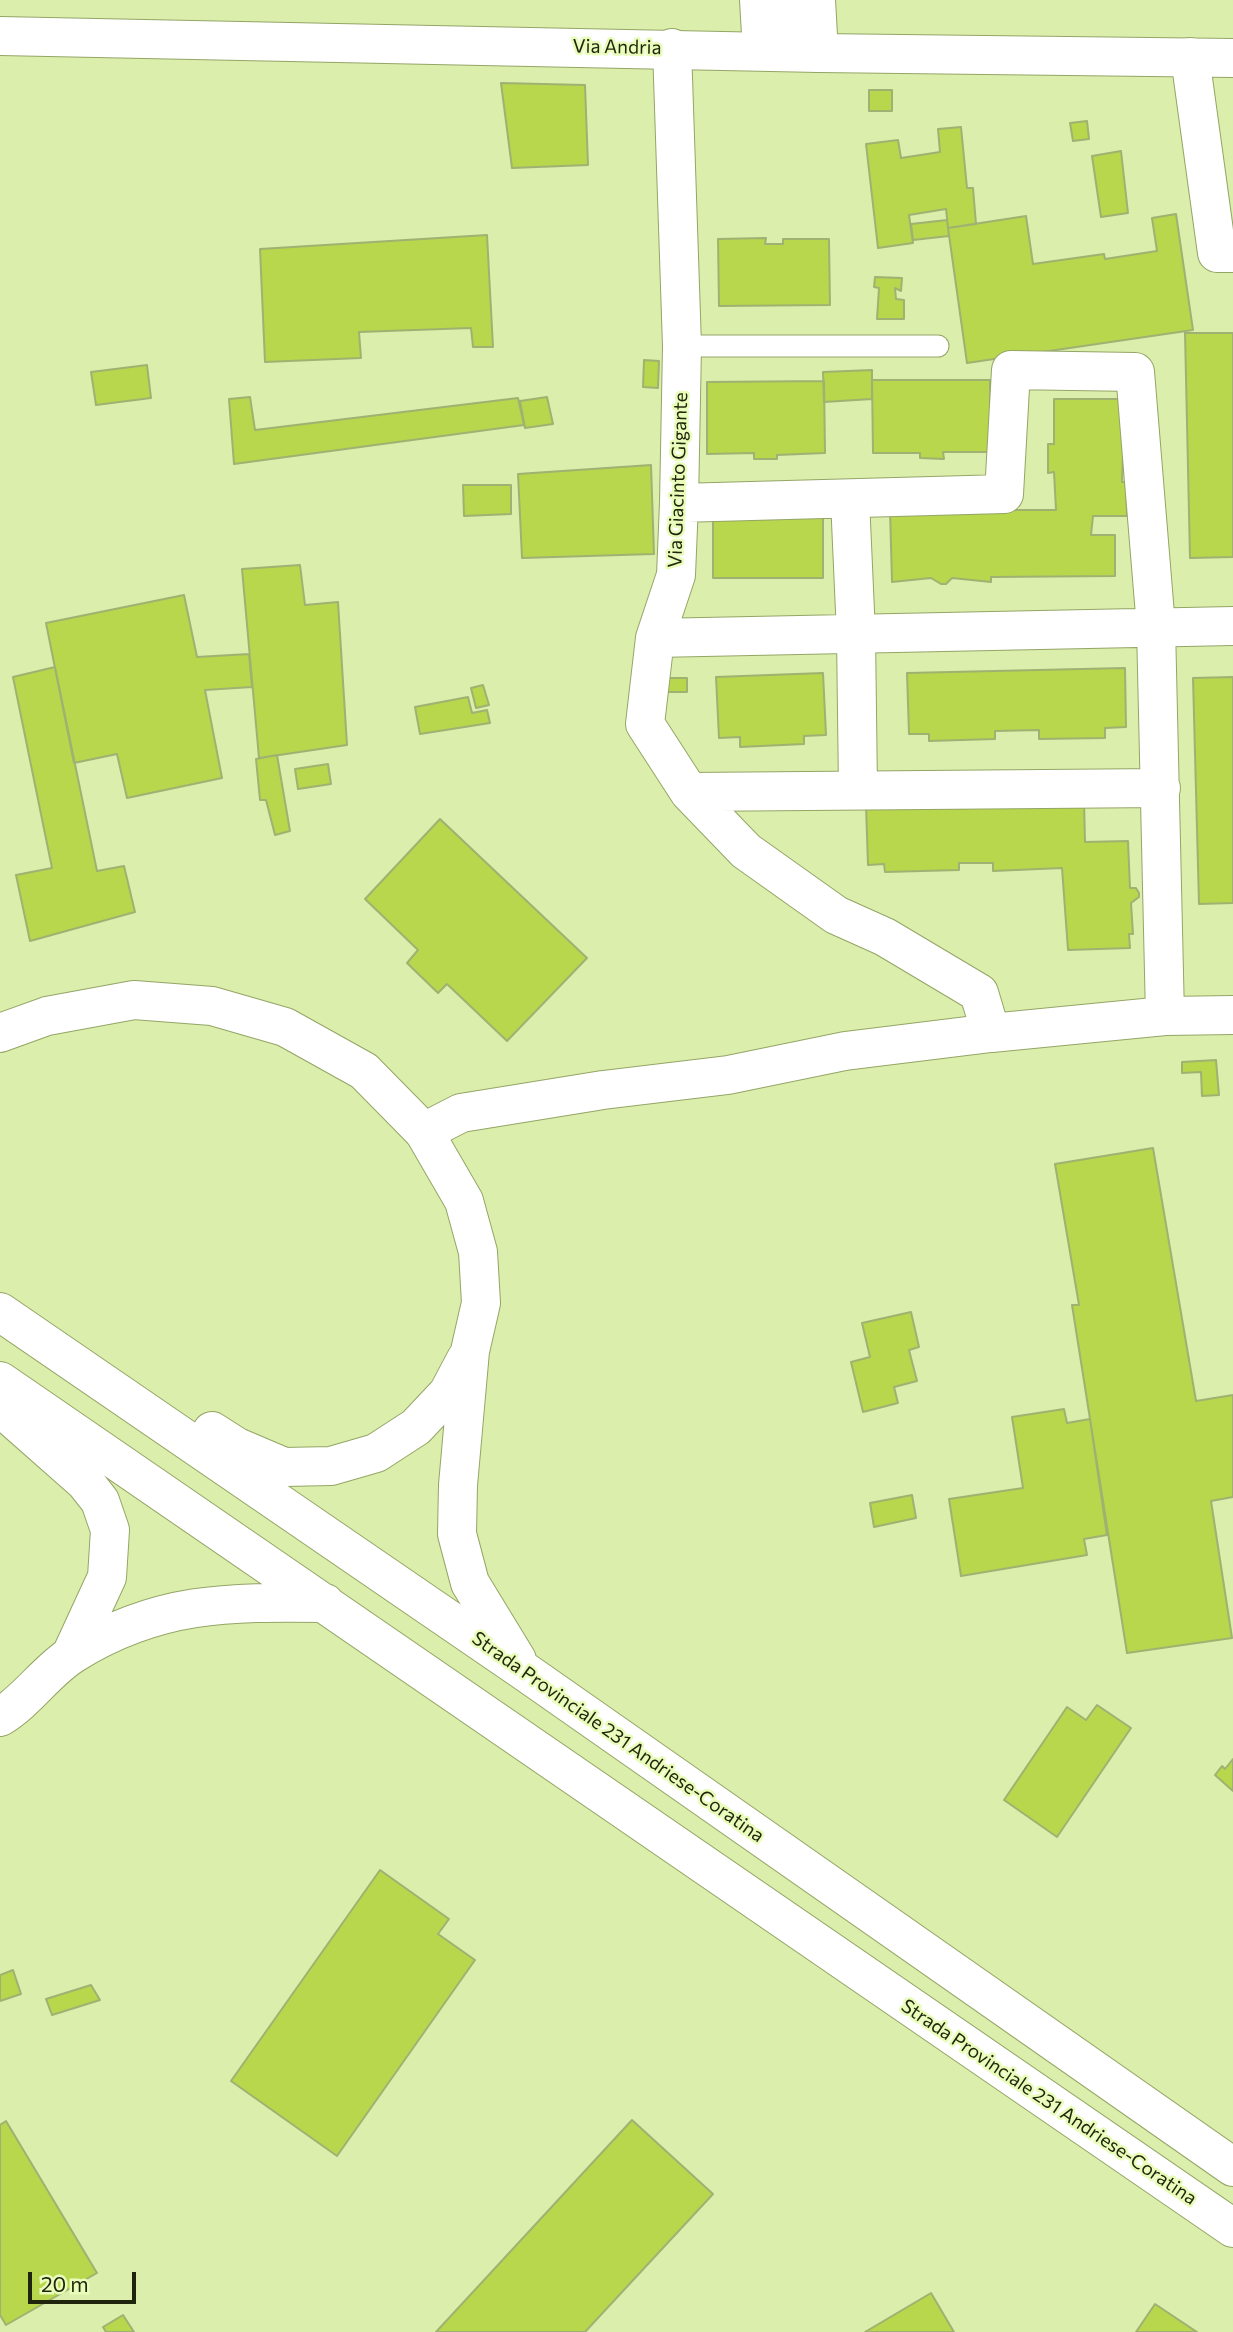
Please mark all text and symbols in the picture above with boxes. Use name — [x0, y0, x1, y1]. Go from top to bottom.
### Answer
street label: Via Andria — [572, 35, 662, 59]
street label: Via Giacinto Gigante — [664, 392, 692, 568]
street label: Strada Provinciale 231 Andriese-Coratina — [467, 1627, 769, 1847]
street label: Strada Provinciale 231 Andriese-Coratina — [897, 1994, 1201, 2210]
scale bar — [32, 2258, 140, 2302]
text: 20 m — [41, 2271, 89, 2296]

